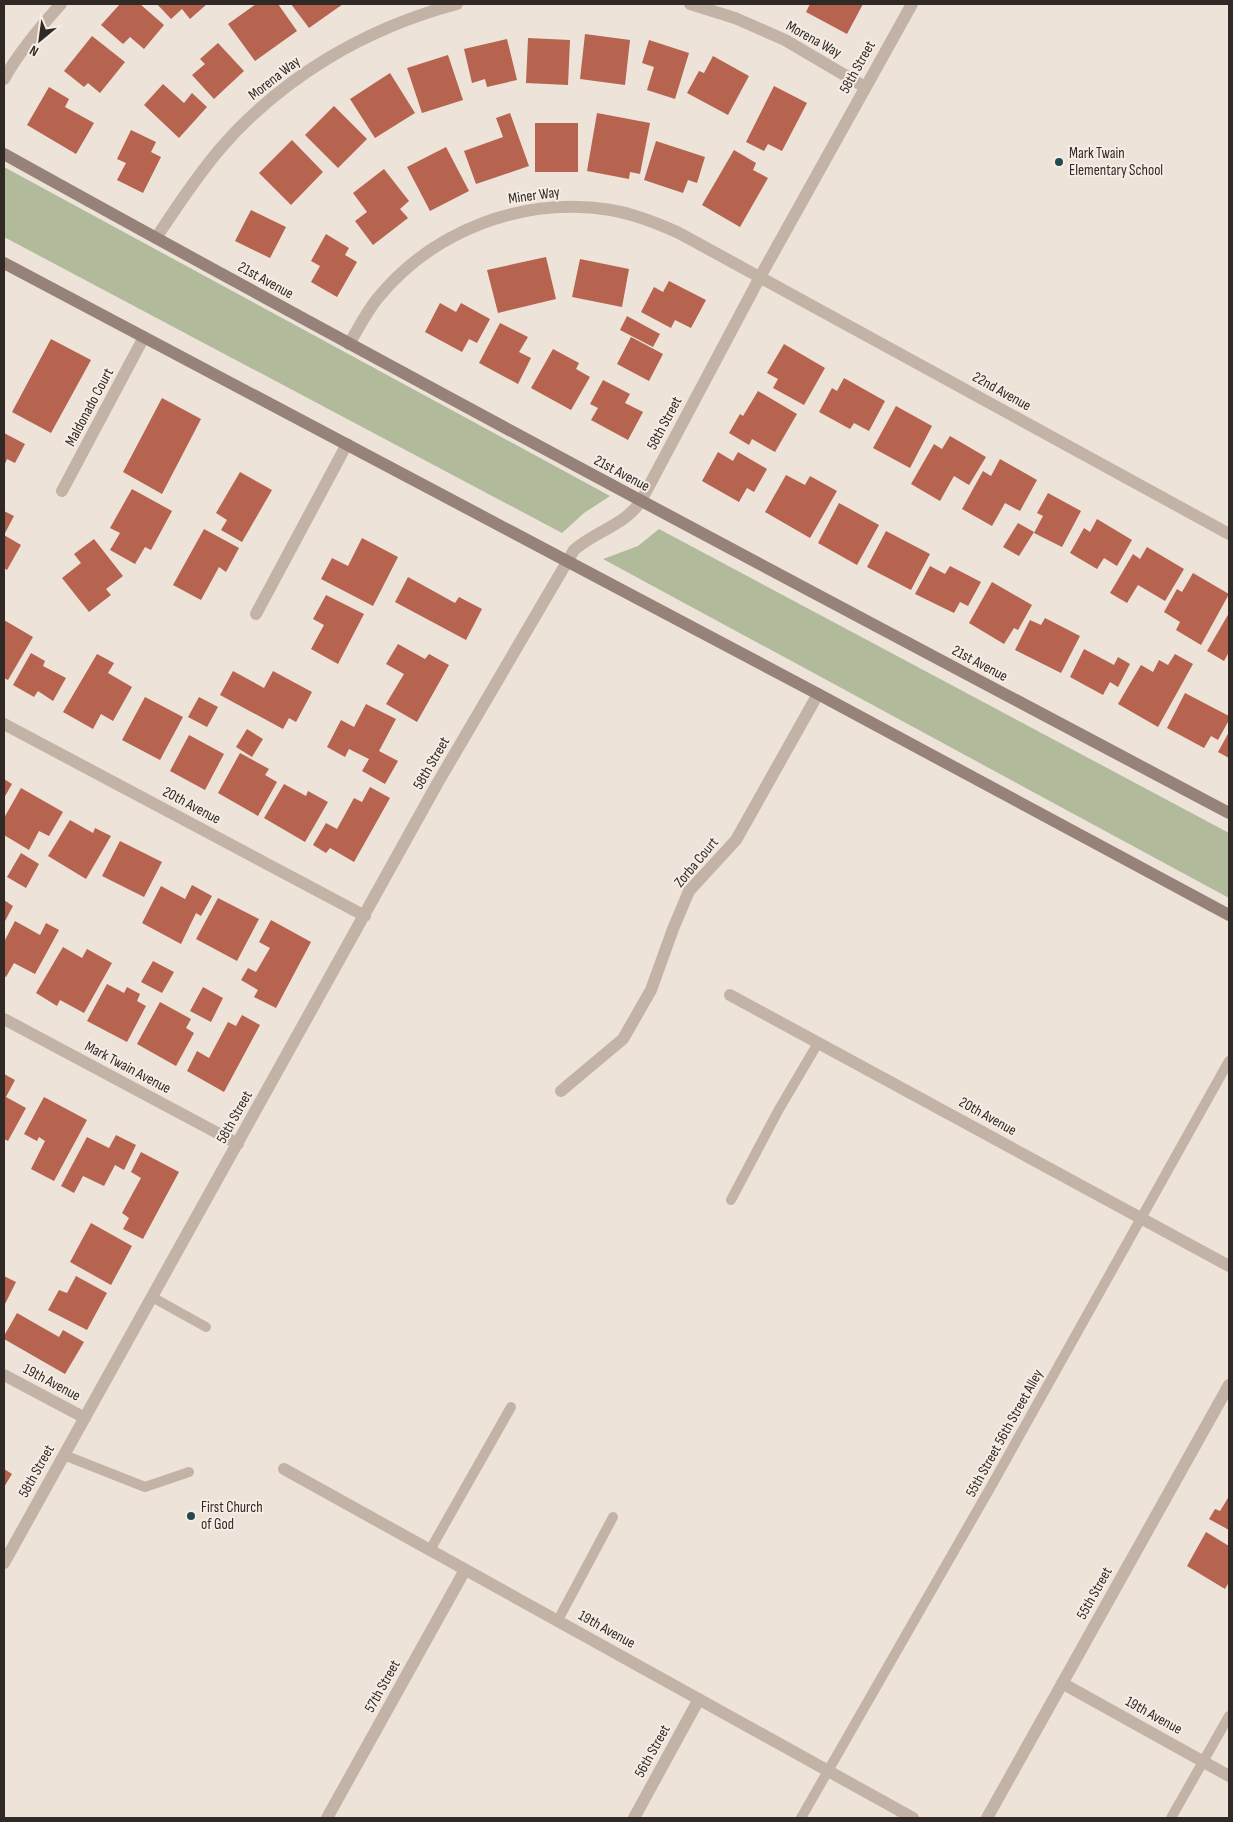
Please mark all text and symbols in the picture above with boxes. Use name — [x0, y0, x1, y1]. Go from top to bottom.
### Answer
north arrow — [15, 15, 65, 65]
street label: Morena Way — [783, 16, 845, 63]
street label: 58th Street — [835, 37, 880, 97]
text: N — [27, 42, 41, 60]
street label: Morena Way — [245, 52, 304, 105]
place label: Mark Twain Elementary School — [1069, 144, 1163, 180]
marker: Mark Twain Elementary School — [1053, 156, 1065, 168]
street label: Miner Way — [507, 182, 561, 208]
street label: 21st Avenue — [235, 257, 297, 303]
street label: Maldonado Court — [61, 365, 118, 450]
street label: 22nd Avenue — [969, 368, 1034, 415]
street label: 58th Street — [643, 393, 687, 453]
street label: 21st Avenue — [591, 451, 653, 496]
street label: 21st Avenue — [949, 641, 1011, 686]
street label: 58th Street — [409, 733, 454, 793]
street label: 20th Avenue — [160, 782, 224, 829]
street label: Zorba Court — [670, 833, 723, 891]
street label: Mark Twain Avenue — [81, 1037, 174, 1098]
street label: 58th Street — [212, 1087, 257, 1147]
street label: 20th Avenue — [956, 1093, 1020, 1140]
street label: 19th Avenue — [20, 1359, 84, 1405]
street label: 55th Street 56th Street Alley — [961, 1366, 1048, 1501]
street label: 58th Street — [14, 1441, 59, 1501]
place label: First Church of God — [201, 1498, 263, 1534]
marker: First Church of God — [185, 1510, 197, 1522]
street label: 55th Street — [1072, 1563, 1117, 1623]
street label: 19th Avenue — [575, 1606, 639, 1653]
street label: 57th Street — [360, 1656, 405, 1716]
street label: 19th Avenue — [1122, 1692, 1186, 1739]
street label: 56th Street — [630, 1721, 675, 1781]

